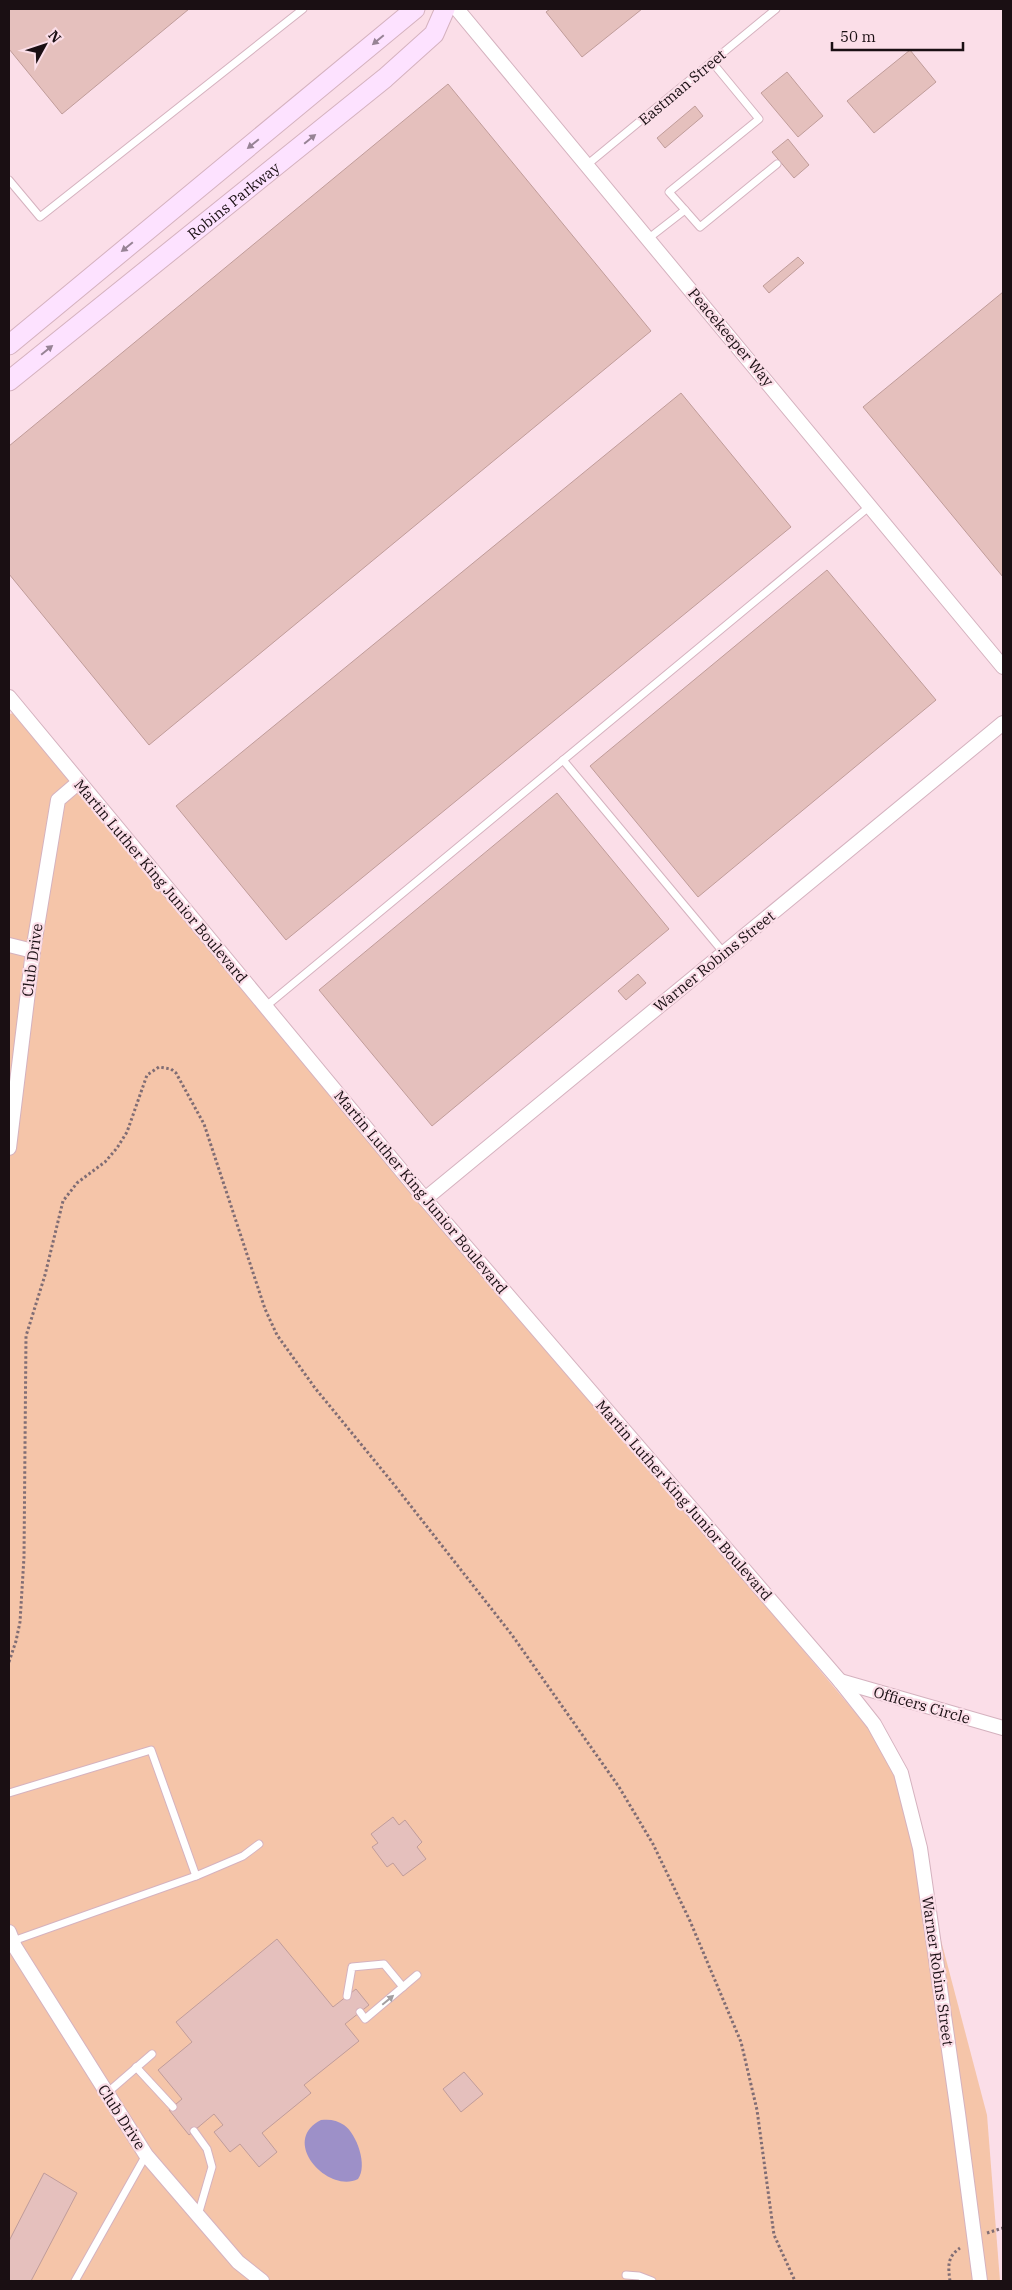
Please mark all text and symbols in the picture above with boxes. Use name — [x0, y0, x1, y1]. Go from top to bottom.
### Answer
north arrow — [20, 20, 70, 70]
scale bar — [832, 20, 963, 52]
text: N — [45, 27, 65, 47]
text: 50 m — [840, 27, 876, 46]
one-way arrow — [372, 34, 384, 46]
street label: Eastman Street — [635, 45, 729, 129]
one-way arrow — [303, 133, 316, 144]
one-way arrow — [246, 138, 259, 149]
street label: Robins Parkway — [183, 157, 283, 243]
one-way arrow — [121, 242, 134, 253]
street label: Peacekeeper Way — [684, 284, 778, 390]
one-way arrow — [40, 345, 53, 356]
street label: Martin Luther King Junior Boulevard — [70, 775, 252, 987]
street label: Warner Robins Street — [649, 906, 779, 1016]
street label: Club Drive — [17, 922, 47, 998]
street label: Martin Luther King Junior Boulevard — [330, 1086, 512, 1298]
street label: Martin Luther King Junior Boulevard — [592, 1396, 776, 1604]
street label: Officers Circle — [871, 1682, 973, 1728]
street label: Warner Robins Street — [918, 1895, 958, 2047]
one-way arrow — [381, 1994, 394, 2005]
street label: Club Drive — [94, 2081, 150, 2153]

